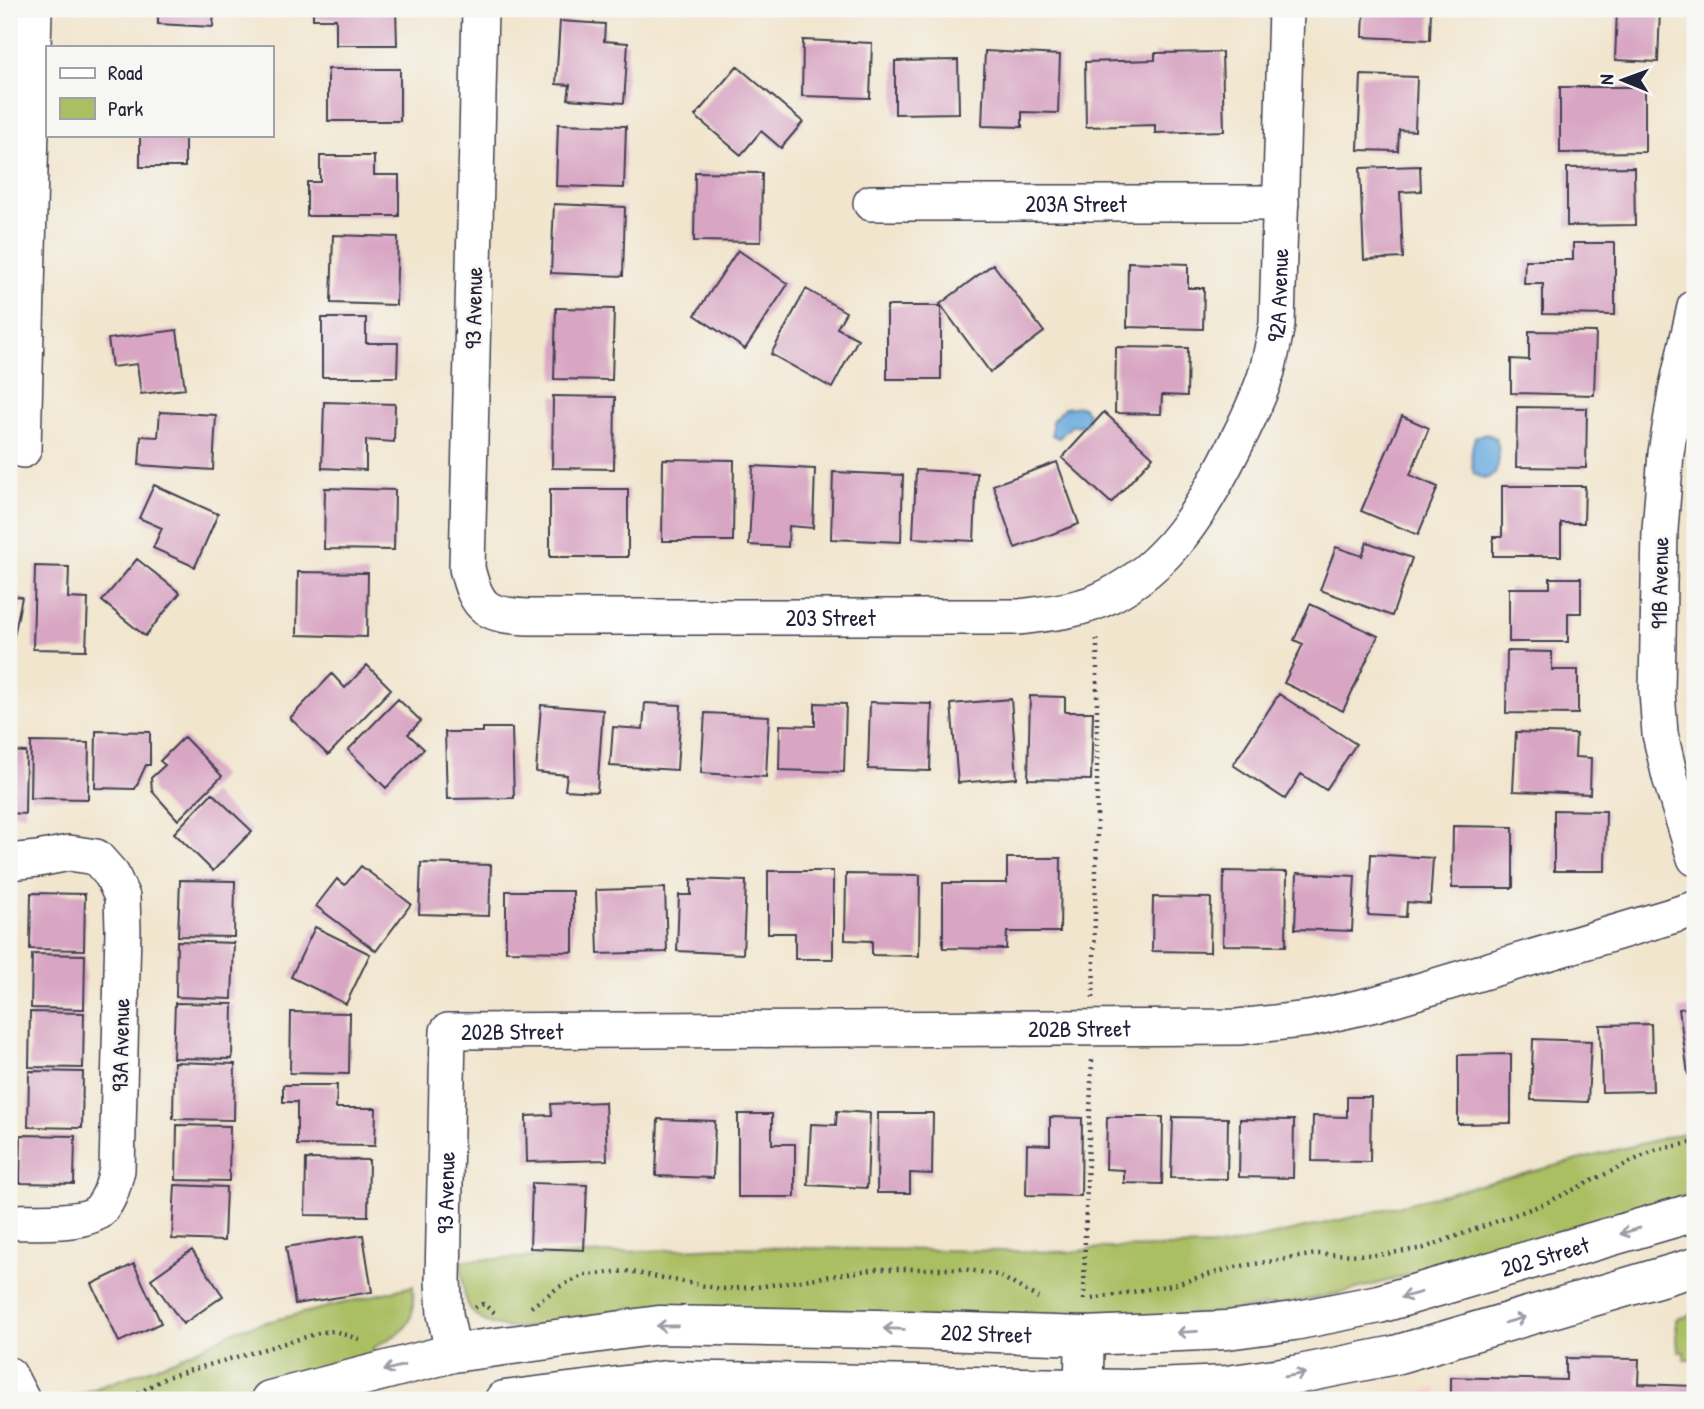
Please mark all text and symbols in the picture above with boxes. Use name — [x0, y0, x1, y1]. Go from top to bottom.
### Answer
legend — [46, 46, 273, 136]
north arrow — [1588, 46, 1658, 116]
text: Road — [108, 58, 142, 87]
text: N — [1593, 74, 1619, 85]
text: Park — [108, 94, 143, 123]
street label: 203A Street — [1025, 188, 1128, 219]
street label: 92A Avenue — [1258, 248, 1295, 345]
street label: 93 Avenue — [457, 267, 489, 349]
street label: 91B Avenue — [1643, 537, 1675, 629]
street label: 203 Street — [785, 602, 877, 633]
street label: 93A Avenue — [104, 998, 136, 1092]
street label: 202B Street — [1028, 1012, 1131, 1044]
street label: 202B Street — [461, 1015, 564, 1046]
street label: 93 Avenue — [428, 1151, 461, 1234]
one-way arrow — [1619, 1225, 1641, 1238]
street label: 202 Street — [1497, 1228, 1594, 1283]
one-way arrow — [1401, 1289, 1423, 1302]
one-way arrow — [1504, 1313, 1526, 1326]
street label: 202 Street — [940, 1316, 1033, 1350]
one-way arrow — [656, 1319, 679, 1333]
one-way arrow — [883, 1323, 906, 1336]
one-way arrow — [1176, 1326, 1199, 1339]
one-way arrow — [383, 1362, 406, 1375]
one-way arrow — [1283, 1368, 1305, 1381]

